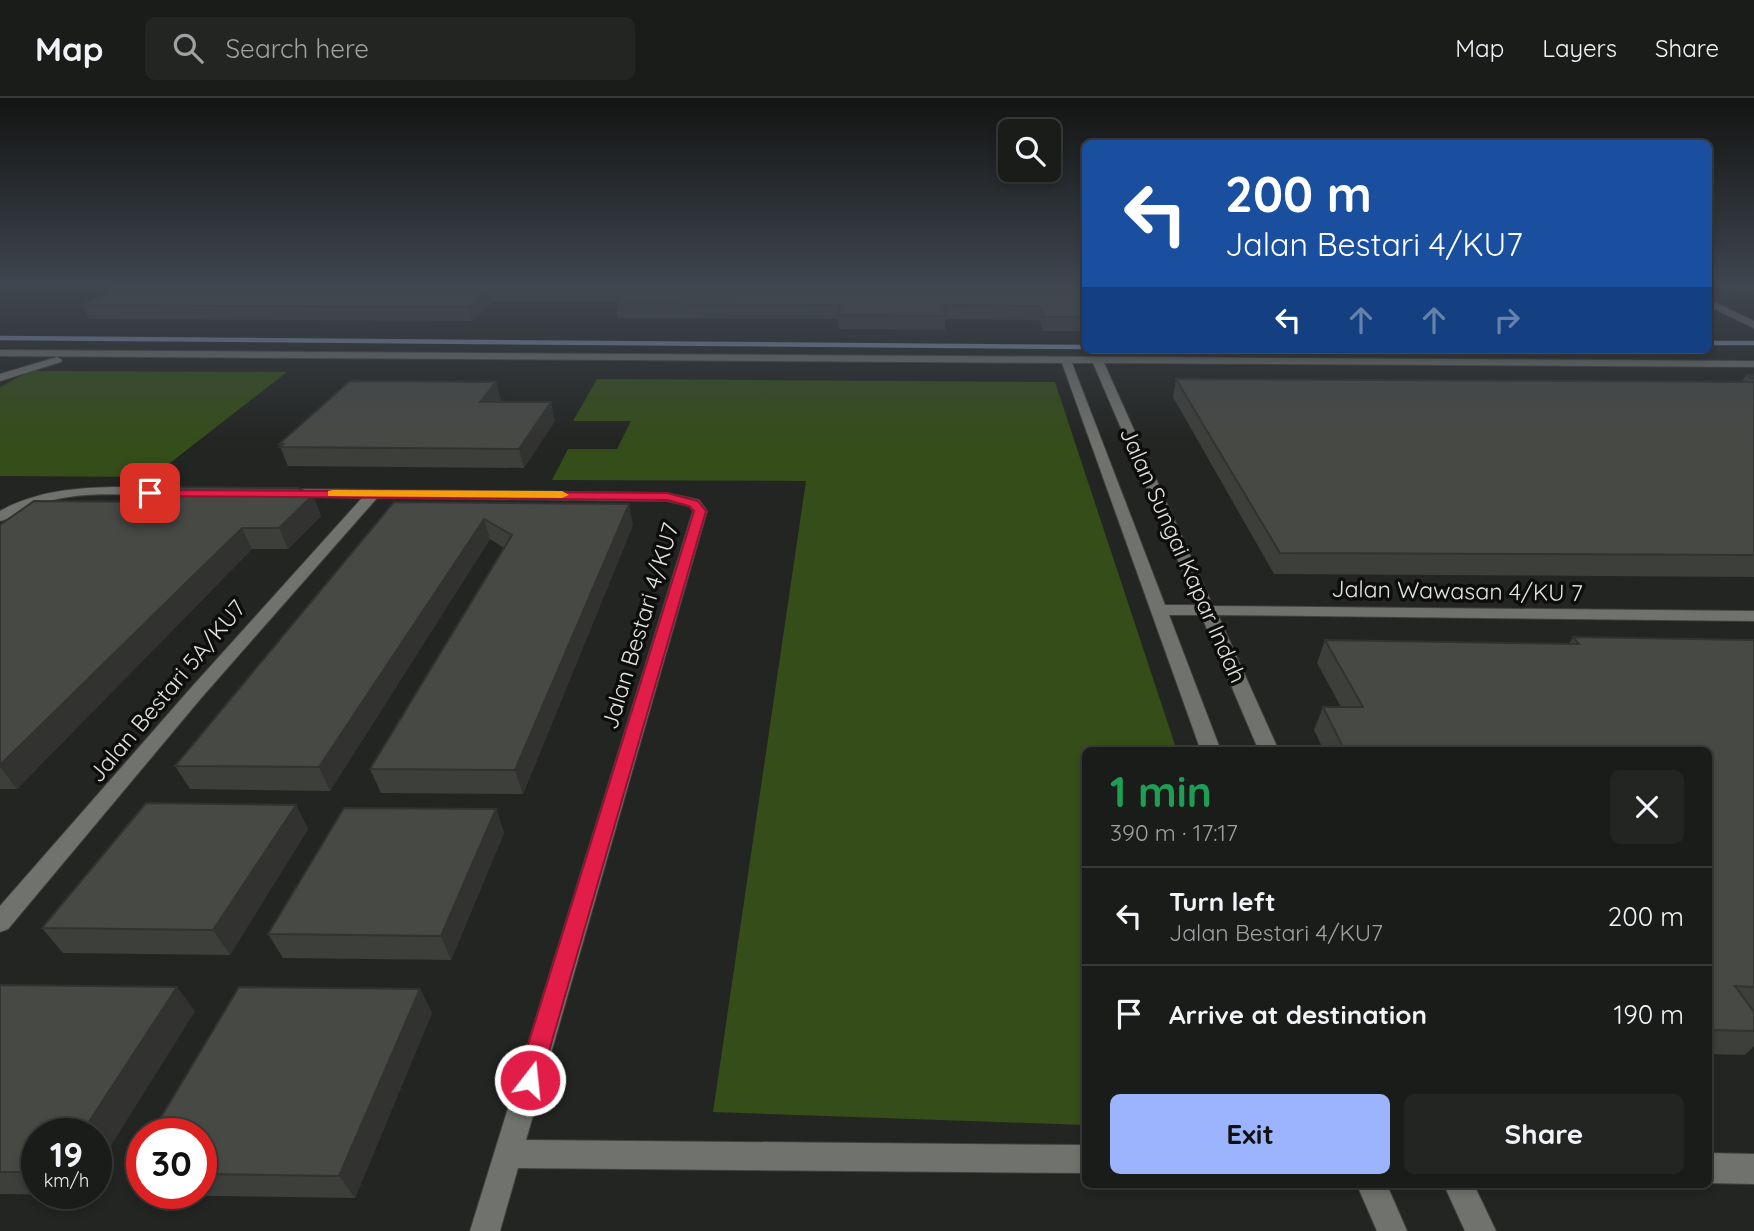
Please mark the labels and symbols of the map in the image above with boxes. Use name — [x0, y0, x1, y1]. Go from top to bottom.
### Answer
street label: Jalan Sungai Kapar Indah — [1114, 422, 1253, 687]
pin — [120, 463, 180, 523]
street label: Jalan Bestari 4/KU7 — [594, 519, 685, 732]
street label: Jalan Wawasan 4/KU 7 — [1331, 574, 1583, 607]
street label: Jalan Bestari 5A/KU7 — [82, 593, 252, 788]
position arrow — [493, 1043, 567, 1117]
speed limit sign: 30 — [126, 1118, 217, 1209]

